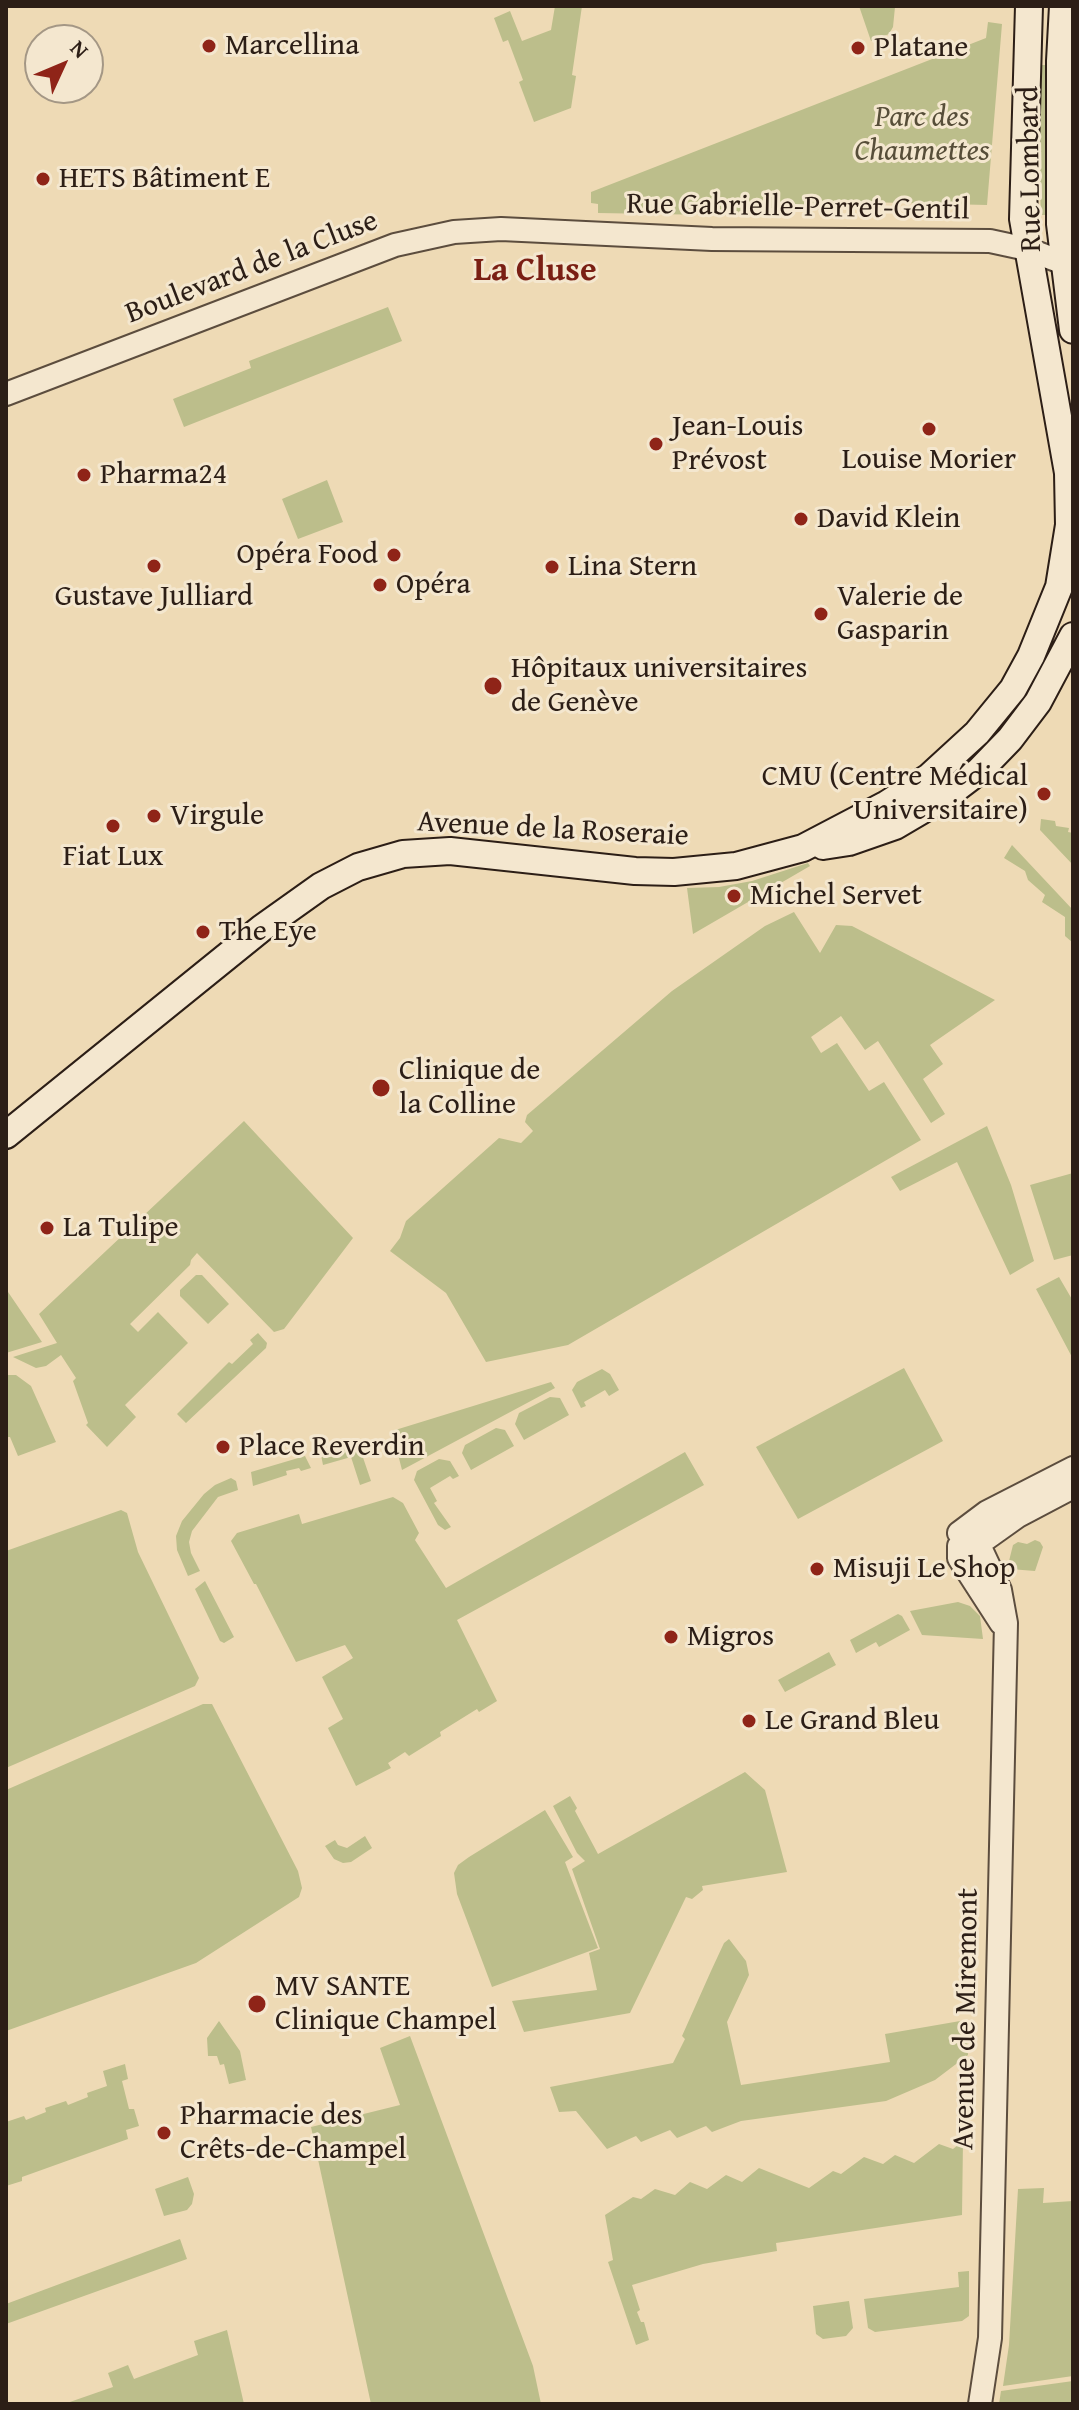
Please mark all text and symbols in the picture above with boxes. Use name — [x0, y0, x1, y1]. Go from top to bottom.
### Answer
north arrow — [24, 24, 104, 104]
place label: Marcellina — [225, 28, 359, 64]
place label: Platane — [874, 30, 968, 66]
text: N — [63, 32, 96, 65]
marker: Marcellina — [200, 37, 218, 55]
marker: Platane — [849, 39, 867, 57]
street label: Rue Lombard — [1012, 85, 1050, 253]
park label: Parc des Chaumettes — [854, 100, 990, 170]
place label: HETS Bâtiment E — [59, 161, 270, 197]
marker: HETS Bâtiment E — [34, 170, 52, 188]
street label: Rue Gabrielle-Perret-Gentil — [626, 187, 970, 229]
street label: Boulevard de la Cluse — [121, 203, 383, 333]
district label: La Cluse — [473, 251, 597, 291]
place label: Jean-Louis Prévost — [672, 409, 803, 480]
marker: Louise Morier — [920, 420, 938, 438]
marker: Jean-Louis Prévost — [647, 435, 665, 453]
place label: Louise Morier — [842, 442, 1016, 478]
place label: Pharma24 — [100, 457, 227, 493]
marker: Pharma24 — [75, 466, 93, 484]
place label: David Klein — [817, 501, 960, 537]
marker: David Klein — [792, 510, 810, 528]
place label: Opéra Food — [237, 537, 378, 573]
marker: Opéra Food — [385, 546, 403, 564]
place label: Lina Stern — [568, 549, 697, 585]
marker: Gustave Julliard — [145, 557, 163, 575]
marker: Lina Stern — [543, 558, 561, 576]
place label: Opéra — [396, 567, 471, 603]
marker: Opéra — [371, 576, 389, 594]
place label: Gustave Julliard — [55, 579, 253, 615]
place label: Valerie de Gasparin — [837, 579, 963, 650]
marker: Valerie de Gasparin — [812, 605, 830, 623]
place label: Hôpitaux universitaires de Genève — [511, 651, 807, 722]
marker: Hôpitaux universitaires de Genève — [482, 675, 504, 697]
place label: CMU (Centre Médical Universitaire) — [762, 759, 1028, 830]
marker: CMU (Centre Médical Universitaire) — [1035, 785, 1053, 803]
place label: Virgule — [170, 798, 264, 834]
street label: Avenue de la Roseraie — [416, 805, 690, 855]
marker: Virgule — [145, 807, 163, 825]
marker: Fiat Lux — [104, 817, 122, 835]
place label: Fiat Lux — [63, 839, 163, 875]
place label: Michel Servet — [750, 878, 922, 914]
marker: Michel Servet — [725, 887, 743, 905]
place label: The Eye — [219, 914, 317, 950]
marker: The Eye — [194, 923, 212, 941]
place label: Clinique de la Colline — [399, 1053, 540, 1124]
marker: Clinique de la Colline — [370, 1077, 392, 1099]
place label: La Tulipe — [63, 1210, 179, 1246]
marker: La Tulipe — [38, 1219, 56, 1237]
place label: Place Reverdin — [239, 1429, 425, 1465]
marker: Place Reverdin — [214, 1438, 232, 1456]
place label: Misuji Le Shop — [833, 1551, 1016, 1587]
marker: Misuji Le Shop — [808, 1560, 826, 1578]
place label: Migros — [687, 1619, 774, 1655]
marker: Migros — [662, 1628, 680, 1646]
place label: Le Grand Bleu — [765, 1703, 939, 1739]
marker: Le Grand Bleu — [740, 1712, 758, 1730]
street label: Avenue de Miremont — [947, 1888, 987, 2150]
place label: MV SANTE Clinique Champel — [275, 1969, 497, 2040]
marker: MV SANTE Clinique Champel — [246, 1993, 268, 2015]
place label: Pharmacie des Crêts-de-Champel — [180, 2098, 406, 2168]
marker: Pharmacie des Crêts-de-Champel — [155, 2124, 173, 2142]

